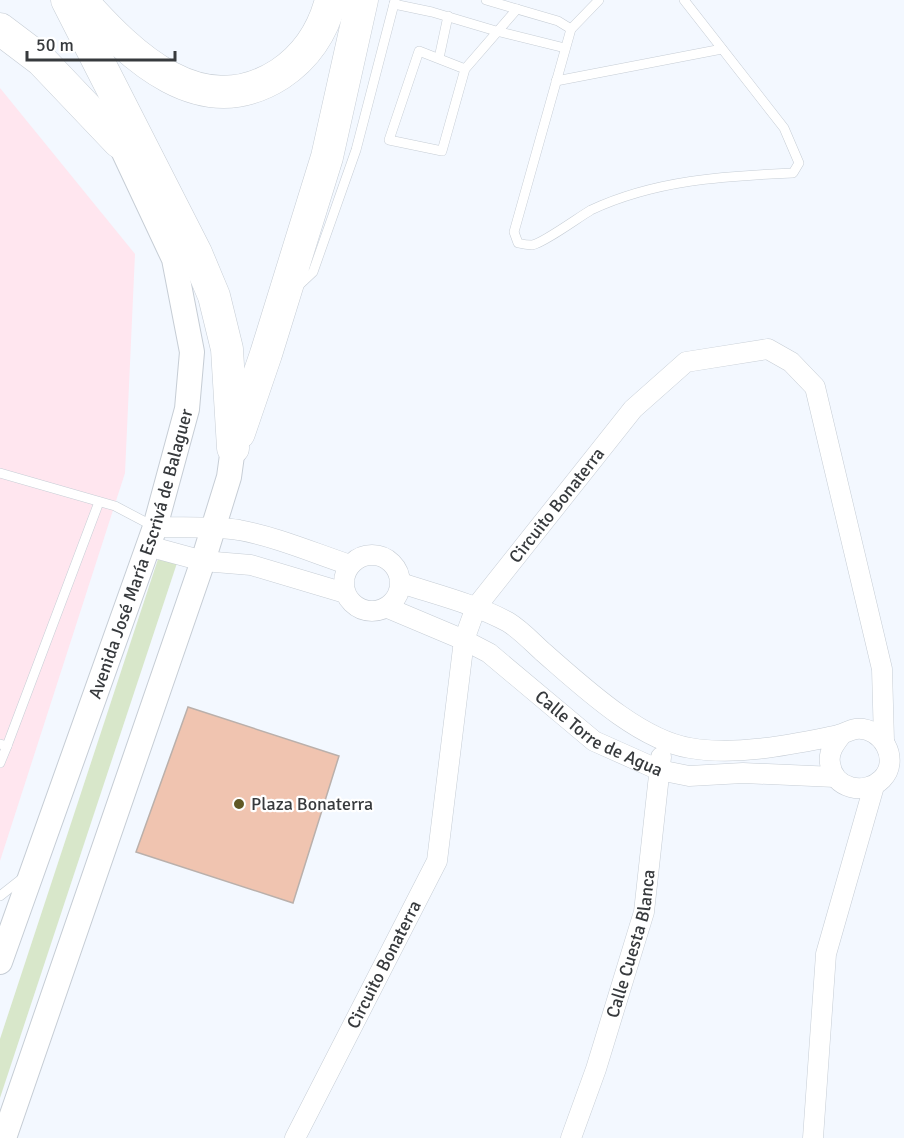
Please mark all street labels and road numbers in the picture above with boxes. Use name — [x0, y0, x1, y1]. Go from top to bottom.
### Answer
street label: Avenida José María Escrivá de Balaguer — [84, 406, 198, 702]
street label: Circuito Bonaterra — [504, 443, 609, 567]
street label: Calle Torre de Agua — [531, 685, 666, 781]
street label: Calle Cuesta Blanca — [601, 868, 660, 1020]
street label: Circuito Bonaterra — [342, 897, 426, 1032]

